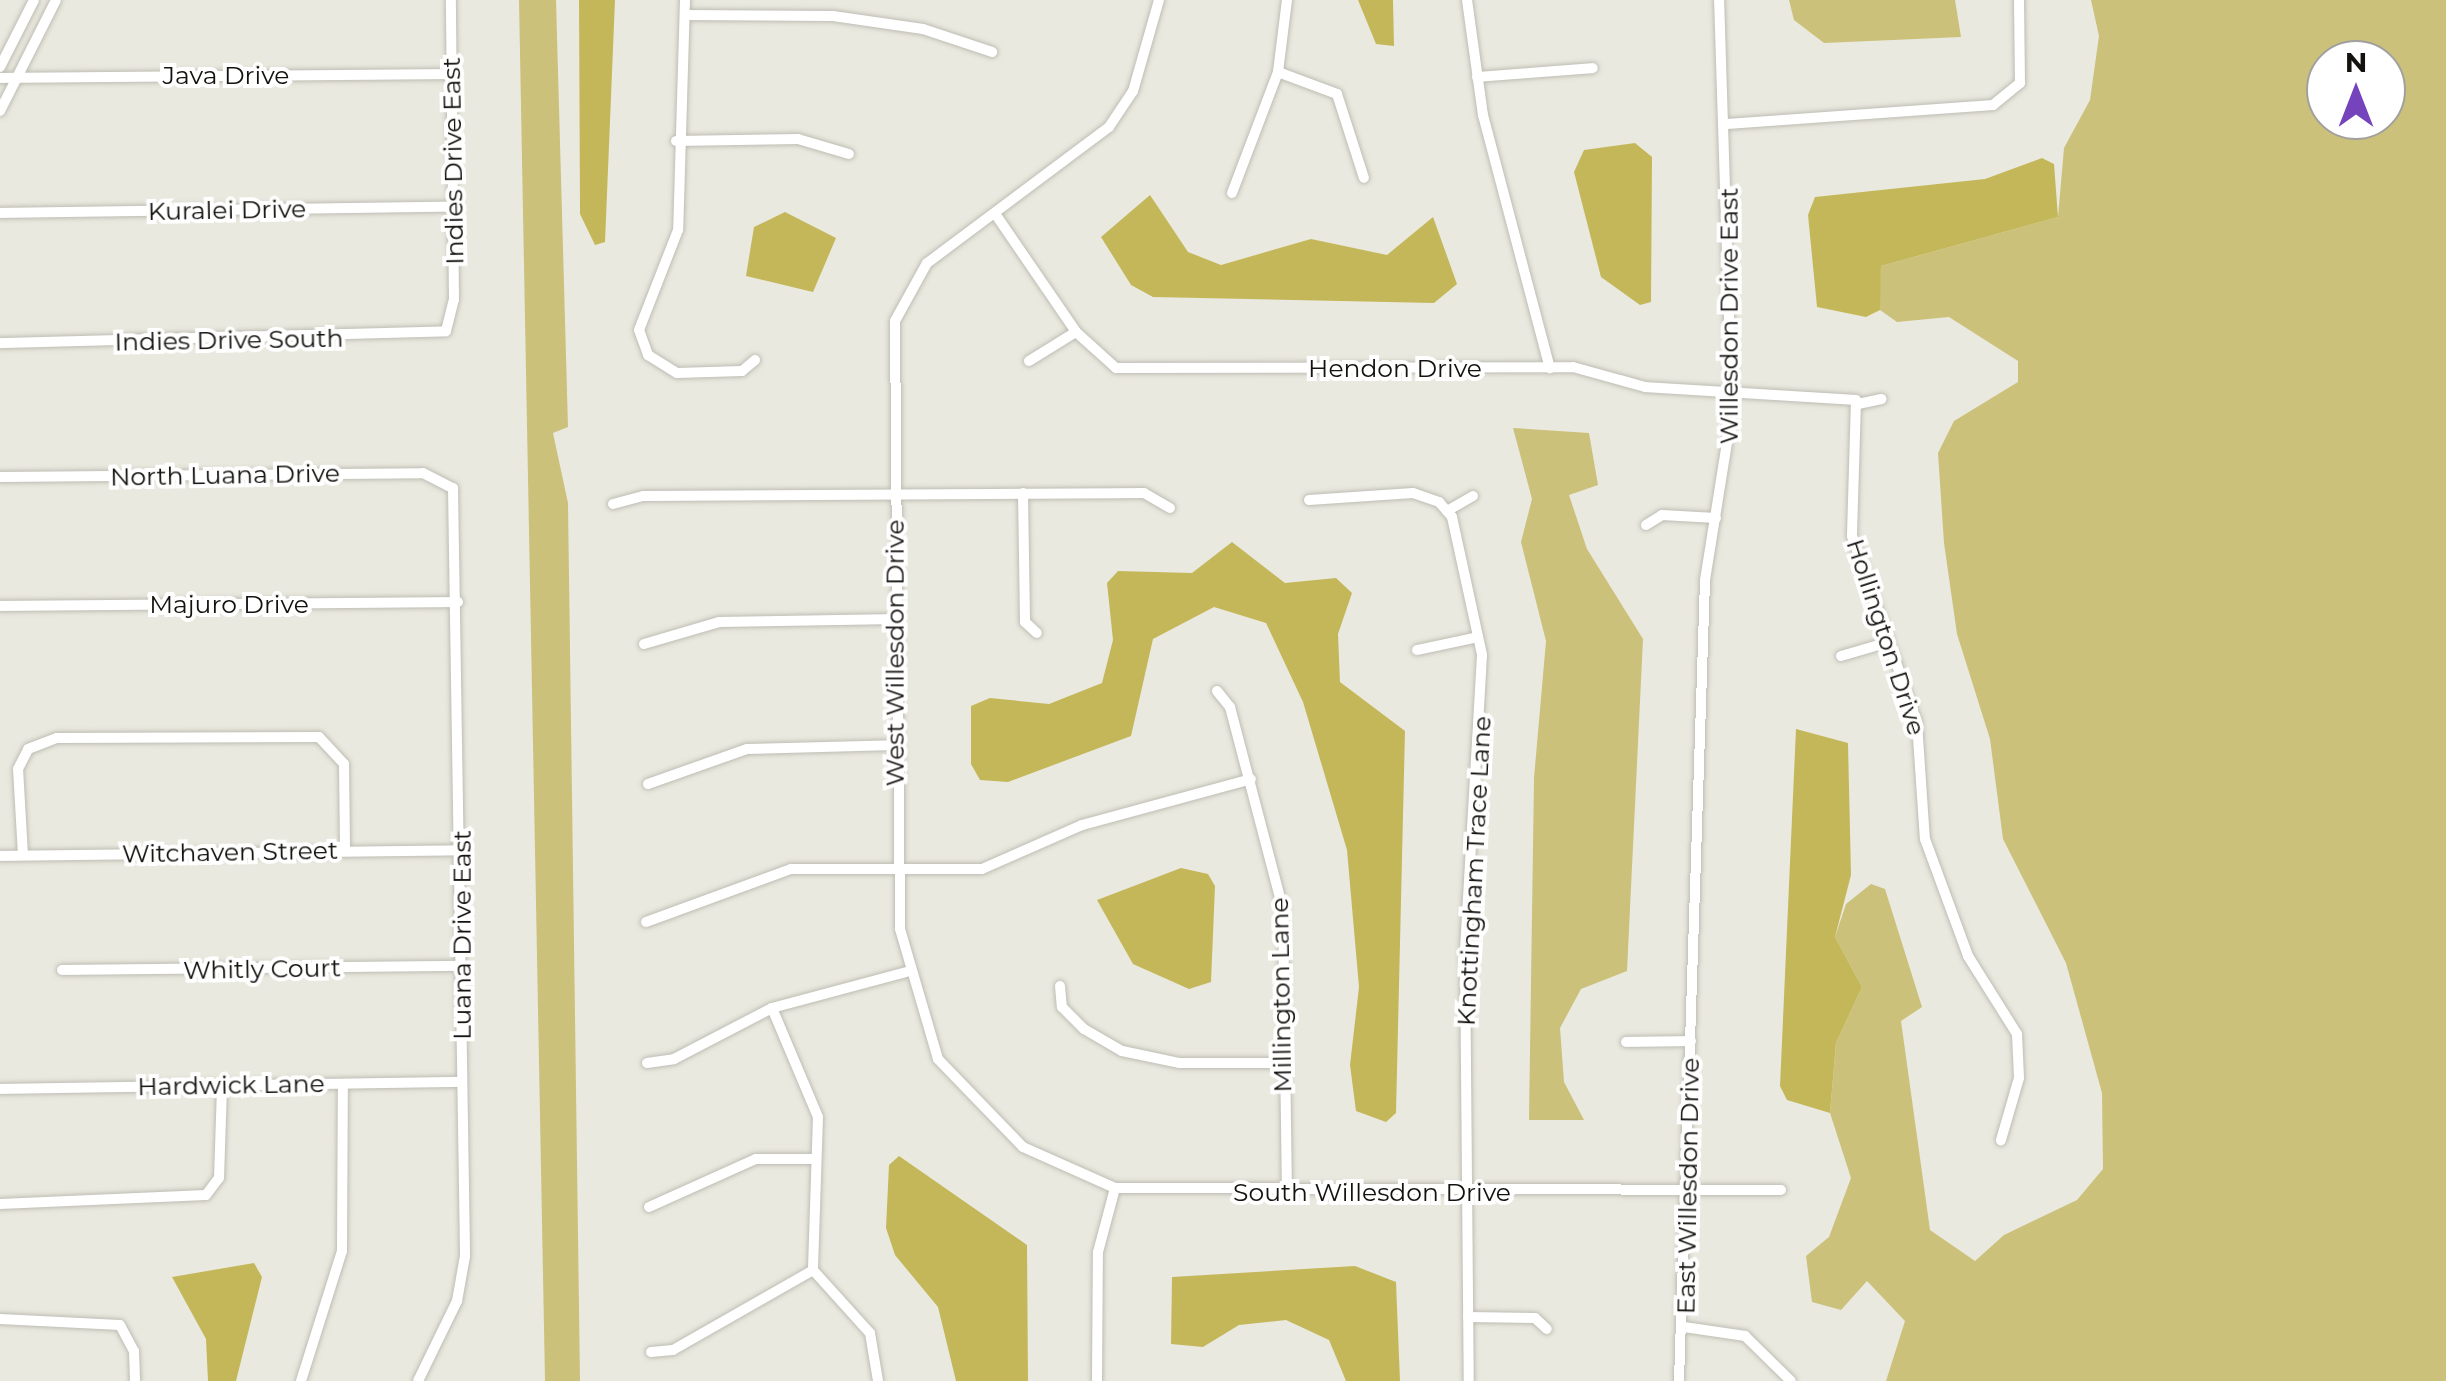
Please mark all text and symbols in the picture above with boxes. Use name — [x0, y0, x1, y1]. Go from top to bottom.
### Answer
north arrow — [2306, 40, 2406, 140]
text: N — [2345, 45, 2367, 79]
street label: Indies Drive East — [436, 57, 470, 265]
street label: Java Drive — [163, 60, 289, 90]
street label: Willesdon Drive East — [1714, 188, 1744, 444]
street label: Kuralei Drive — [148, 194, 306, 226]
street label: Indies Drive South — [114, 323, 344, 357]
street label: Hendon Drive — [1308, 353, 1482, 383]
street label: North Luana Drive — [110, 458, 340, 492]
street label: West Willesdon Drive — [880, 520, 910, 786]
street label: Hollington Drive — [1840, 535, 1932, 739]
street label: Majuro Drive — [149, 589, 309, 619]
street label: Knottingham Trace Lane — [1451, 715, 1497, 1027]
street label: Luana Drive East — [447, 830, 477, 1040]
street label: Witchaven Street — [122, 835, 338, 869]
street label: Millington Lane — [1264, 897, 1298, 1093]
street label: Whitly Court — [183, 953, 341, 985]
street label: East Willesdon Drive — [1671, 1057, 1705, 1315]
street label: Hardwick Lane — [137, 1068, 325, 1102]
street label: South Willesdon Drive — [1233, 1177, 1511, 1207]

